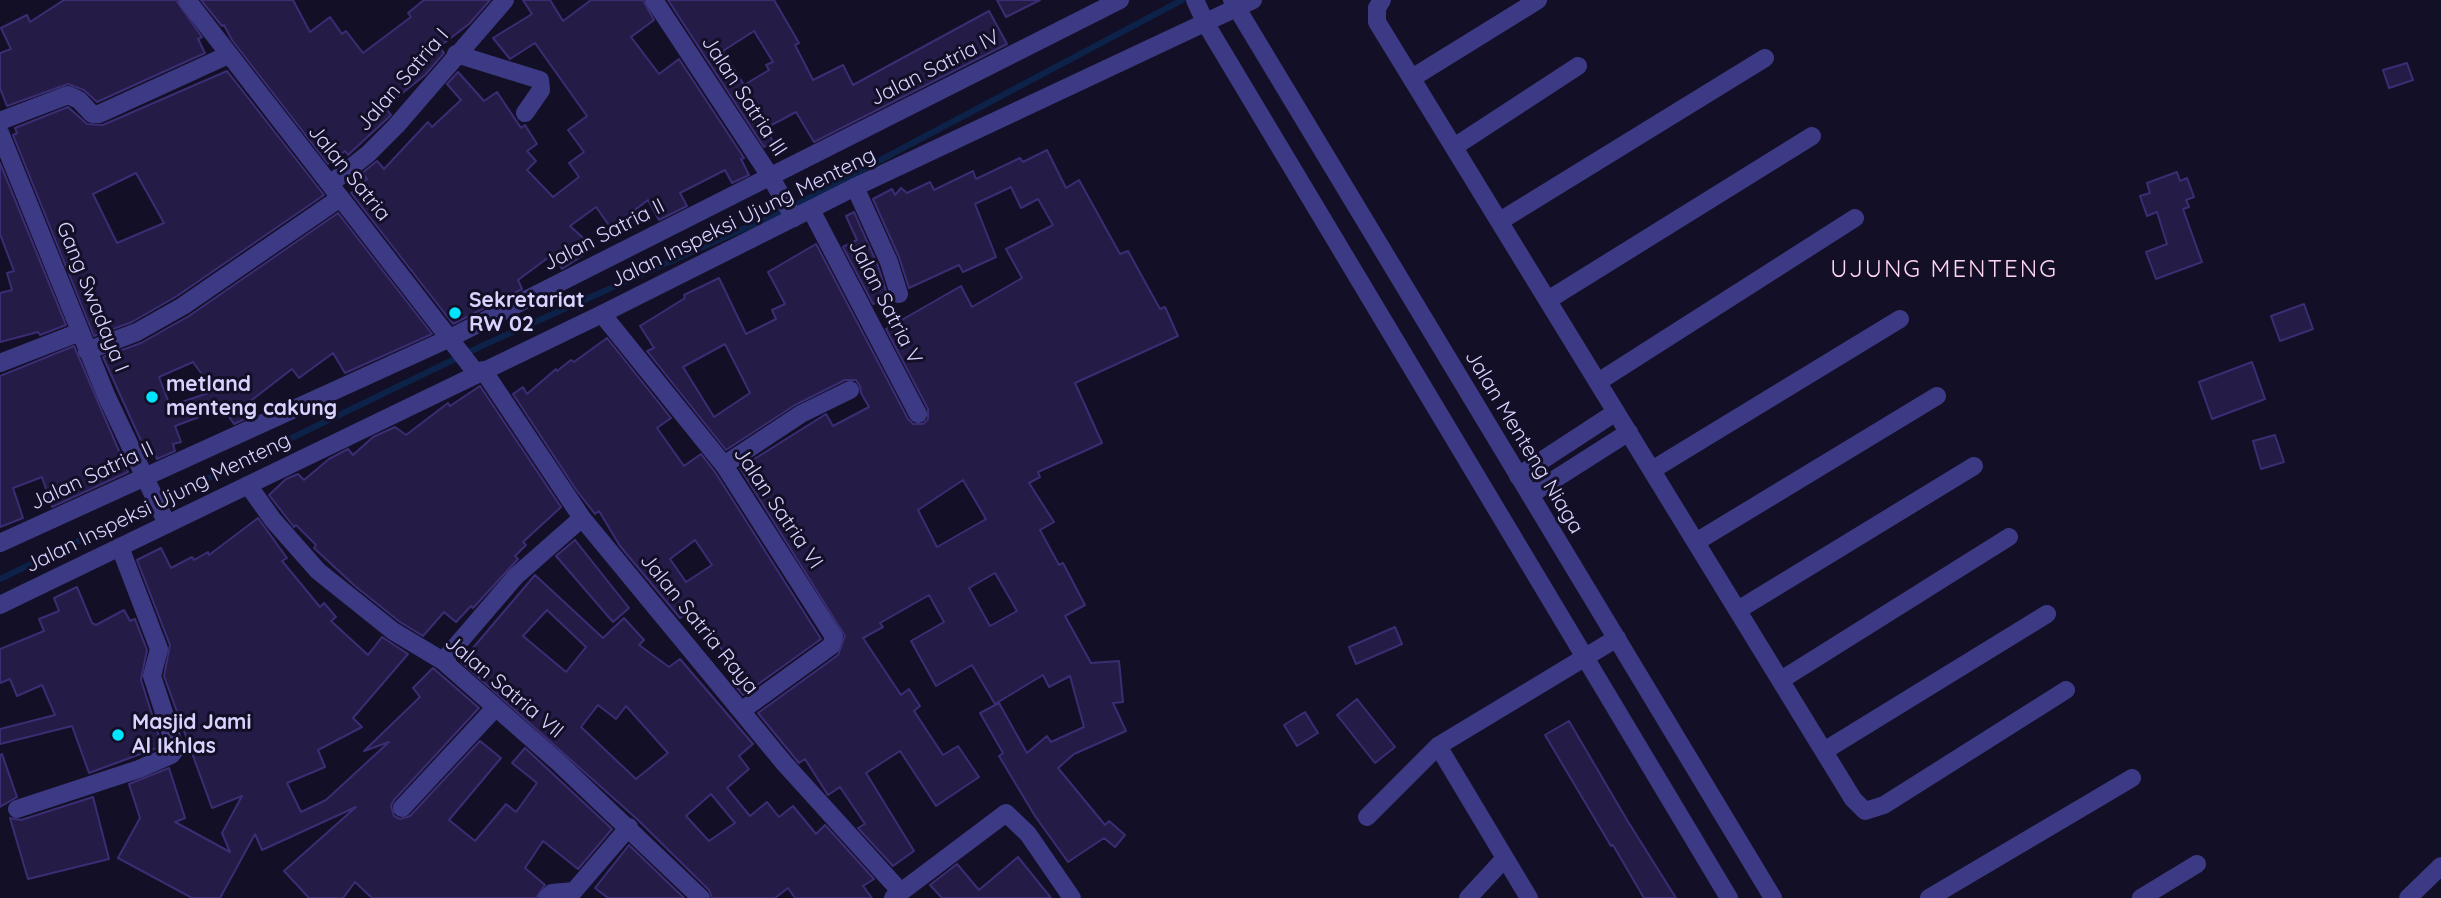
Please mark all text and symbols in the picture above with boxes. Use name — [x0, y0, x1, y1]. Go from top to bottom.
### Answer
street label: Jalan Satria I — [351, 23, 455, 137]
street label: Jalan Satria IV — [866, 25, 1004, 111]
street label: Jalan Satria III — [696, 31, 792, 161]
street label: Jalan Satria — [302, 120, 396, 226]
street label: Jalan Inspeksi Ujung Menteng — [606, 143, 880, 293]
street label: Jalan Satria II — [539, 194, 669, 276]
street label: Gang Swadaya I — [50, 218, 134, 376]
street label: Jalan Satria V — [843, 235, 927, 369]
district label: UJUNG MENTENG — [1832, 256, 2056, 284]
place label: Sekretariat RW 02 — [469, 288, 585, 338]
marker: Sekretariat RW 02 — [447, 305, 463, 321]
street label: Jalan Menteng Niaga — [1459, 346, 1589, 538]
place label: metland menteng cakung — [166, 372, 337, 422]
marker: metland menteng cakung — [144, 389, 160, 405]
street label: Jalan Inspeksi Ujung Menteng — [21, 428, 295, 578]
street label: Jalan Satria II — [26, 436, 158, 516]
street label: Jalan Satria VI — [728, 442, 828, 574]
street label: Jalan Satria Raya — [634, 548, 764, 700]
street label: Jalan Satria VII — [439, 630, 569, 744]
place label: Masjid Jami Al Ikhlas — [132, 710, 251, 760]
marker: Masjid Jami Al Ikhlas — [110, 727, 126, 743]

